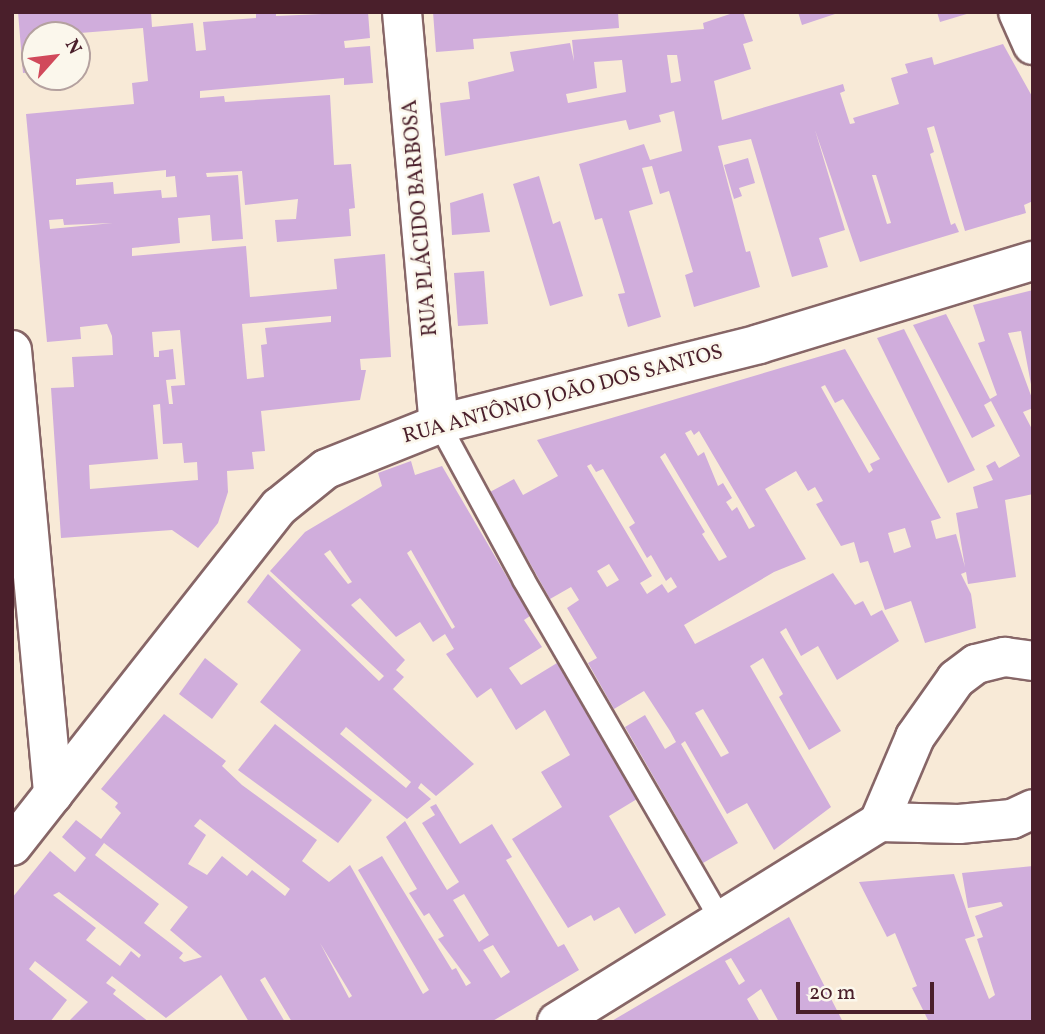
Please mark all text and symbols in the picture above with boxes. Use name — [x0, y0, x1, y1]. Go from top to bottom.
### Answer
north arrow — [21, 21, 91, 91]
text: N — [58, 35, 87, 59]
street label: RUA PLÁCIDO BARBOSA — [398, 99, 444, 337]
street label: RUA ANTÔNIO JOÃO DOS SANTOS — [400, 340, 726, 450]
scale bar — [800, 968, 938, 1012]
text: 20 m — [809, 979, 855, 1008]

